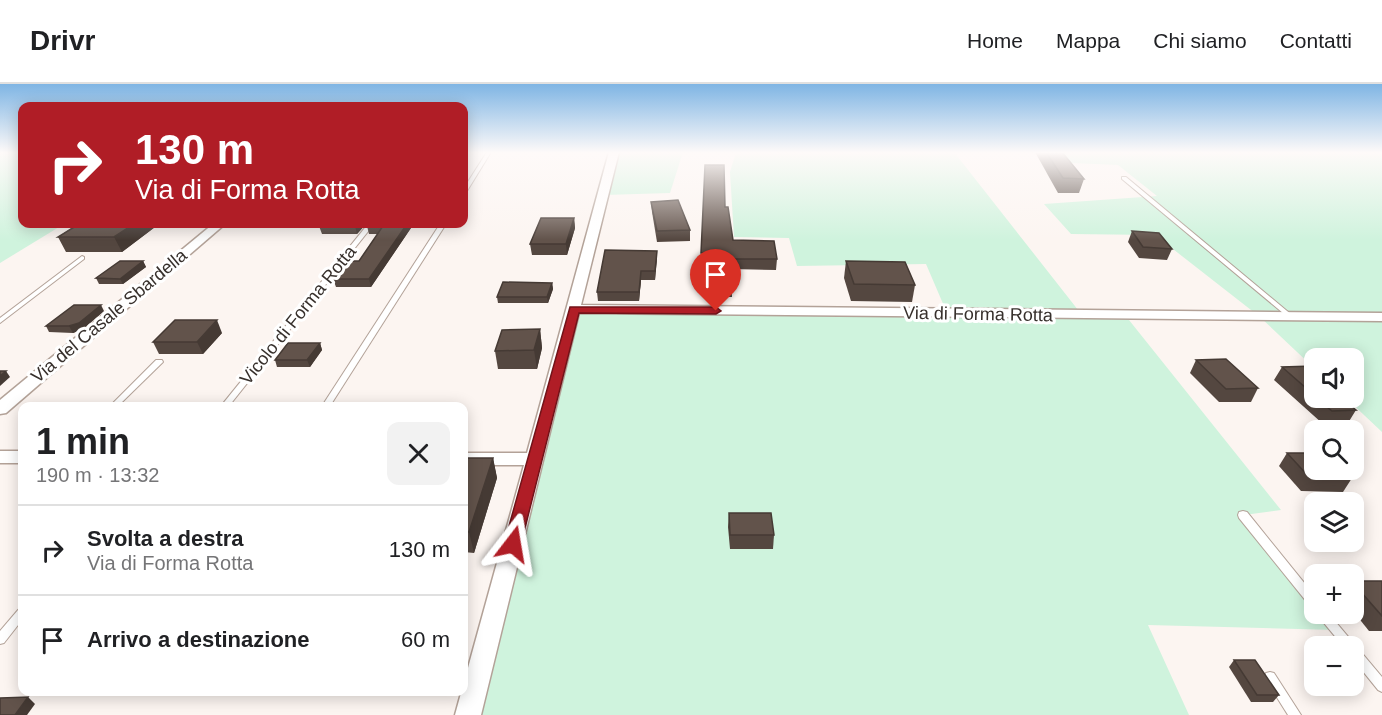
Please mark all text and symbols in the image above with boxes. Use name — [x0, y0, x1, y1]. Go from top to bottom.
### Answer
text: Drivr — [30, 25, 95, 56]
text: Home — [967, 29, 1023, 52]
text: Mappa — [1056, 29, 1120, 52]
text: Chi siamo — [1153, 29, 1247, 52]
text: Contatti — [1280, 29, 1352, 52]
icon: right — [36, 126, 114, 204]
text: 130 m — [135, 126, 254, 173]
text: Via di Forma Rotta — [135, 175, 360, 205]
street label: Vicolo di Forma Rotta — [236, 241, 361, 388]
street label: Via del Casale Sbardella — [27, 244, 192, 387]
pin — [690, 249, 741, 311]
icon: arrive — [699, 258, 732, 291]
street label: Via di Forma Rotta — [903, 303, 1054, 325]
map controls — [1304, 348, 1364, 696]
button: sound — [1304, 348, 1364, 408]
button: search — [1304, 420, 1364, 480]
text: 1 min — [36, 421, 130, 462]
button: close — [387, 422, 450, 485]
text: 190 m · 13:32 — [36, 464, 159, 486]
button: layers — [1304, 492, 1364, 552]
position arrow — [481, 512, 545, 576]
text: Svolta a destra — [87, 526, 244, 551]
icon: right — [36, 534, 69, 567]
text: 130 m — [389, 537, 450, 562]
text: Via di Forma Rotta — [87, 552, 253, 574]
button: + — [1304, 564, 1364, 624]
icon: arrive — [36, 624, 69, 657]
text: Arrivo a destinazione — [87, 627, 310, 652]
text: 60 m — [401, 627, 450, 652]
button: − — [1304, 636, 1364, 696]

